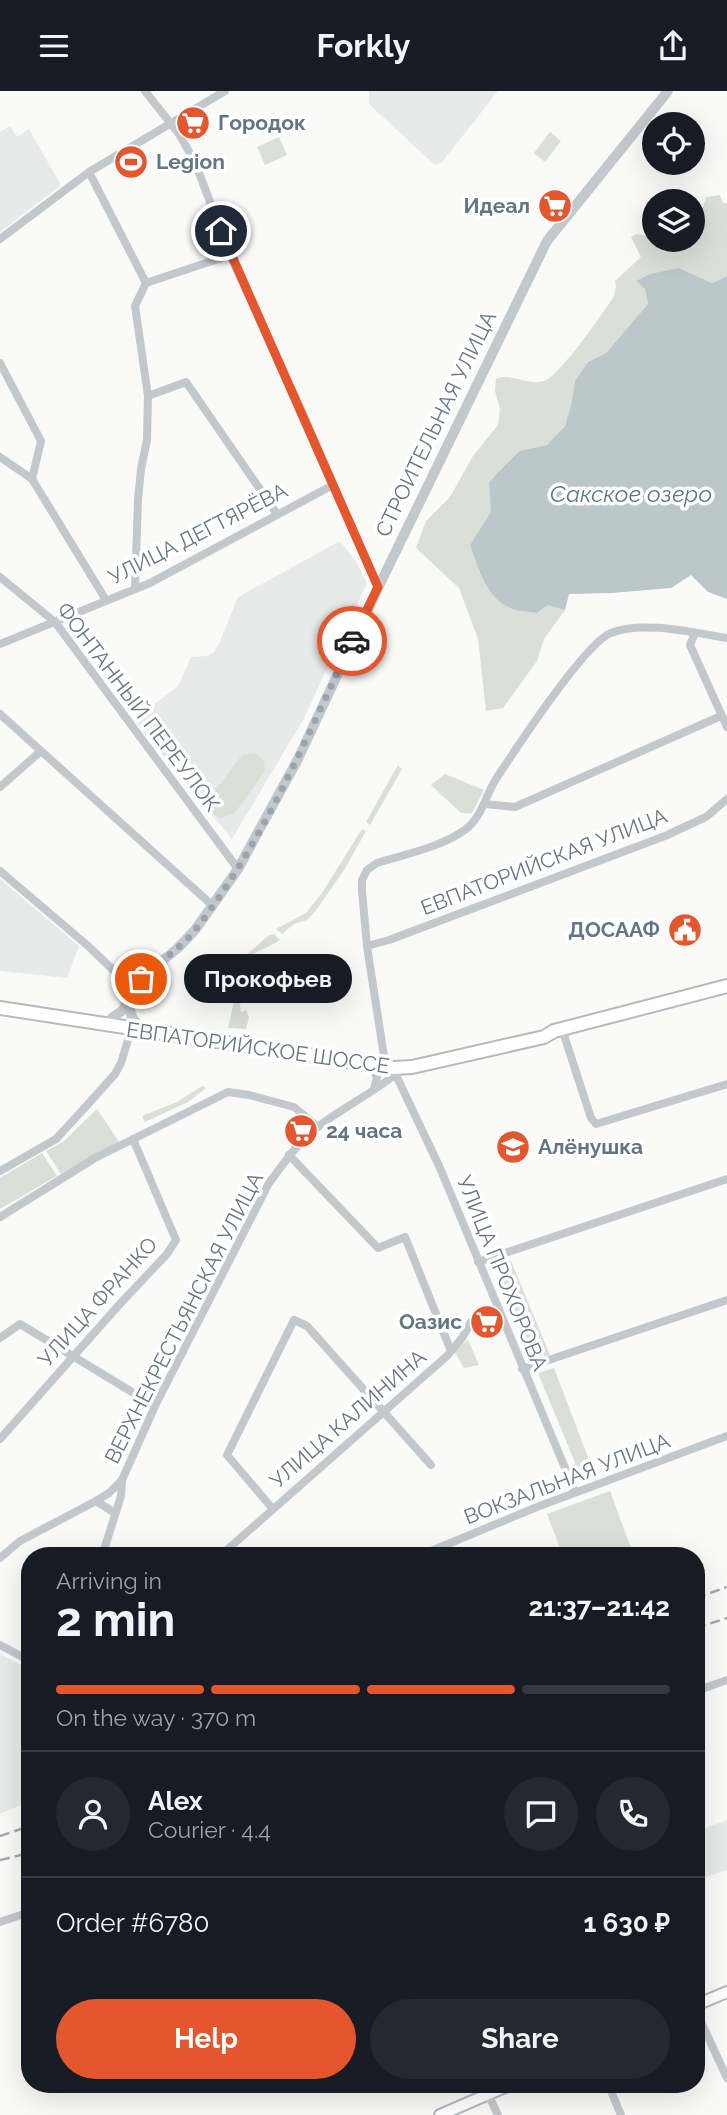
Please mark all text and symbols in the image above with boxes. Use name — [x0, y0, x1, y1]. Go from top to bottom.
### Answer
icon: menu — [35, 27, 73, 65]
text: Forkly — [317, 27, 410, 64]
icon: share — [654, 27, 692, 65]
supermarket icon: Городок — [174, 104, 212, 142]
place label: Городок — [218, 110, 306, 135]
map controls — [642, 112, 705, 252]
button: locate — [642, 112, 705, 175]
sports icon: Legion — [112, 143, 150, 181]
place label: Legion — [156, 149, 225, 174]
supermarket icon: Идеал — [536, 187, 574, 225]
button: layers — [642, 189, 705, 252]
place label: Идеал — [463, 193, 530, 218]
pin — [191, 201, 251, 261]
icon: home — [202, 212, 240, 250]
street label: СТРОИТЕЛЬНАЯ УЛИЦА — [370, 307, 501, 541]
street label: УЛИЦА ДЕГТЯРЁВА — [104, 478, 291, 590]
water label: Сакское озеро — [550, 480, 712, 507]
street label: ФОНТАННЫЙ ПЕРЕУЛОК — [52, 597, 225, 816]
courier — [317, 606, 387, 676]
icon: car — [333, 622, 371, 660]
street label: ЕВПАТОРИЙСКАЯ УЛИЦА — [417, 803, 671, 920]
public building icon: ДОСААФ — [666, 911, 704, 949]
place label: ДОСААФ — [568, 917, 660, 942]
pin — [111, 949, 171, 1009]
callout: Прокофьев — [183, 955, 351, 1003]
icon: bag — [122, 960, 160, 998]
text: Прокофьев — [204, 965, 332, 992]
street label: ЕВПАТОРИЙСКОЕ ШОССЕ — [125, 1017, 391, 1078]
supermarket icon: 24 часа — [282, 1112, 320, 1150]
place label: 24 часа — [326, 1118, 402, 1143]
school or university icon: Алёнушка — [494, 1128, 532, 1166]
place label: Алёнушка — [538, 1134, 643, 1159]
street label: ВЕРХНЕКРЕСТЬЯНСКАЯ УЛИЦА — [99, 1168, 268, 1467]
street label: УЛИЦА ПРОХОРОВА — [452, 1172, 553, 1374]
street label: УЛИЦА ФРАНКО — [33, 1232, 162, 1372]
supermarket icon: Оазис — [468, 1303, 506, 1341]
place label: Оазис — [399, 1309, 462, 1334]
street label: УЛИЦА КАЛИНИНА — [265, 1344, 431, 1493]
street label: ВОКЗАЛЬНАЯ УЛИЦА — [460, 1428, 673, 1529]
text: Arriving in — [56, 1567, 162, 1594]
text: 21:37–21:42 — [528, 1592, 670, 1622]
text: 2 min — [56, 1593, 175, 1647]
text: On the way · 370 m — [56, 1704, 256, 1731]
button: person — [56, 1777, 130, 1851]
button: chat — [504, 1777, 578, 1851]
button: phone — [596, 1777, 670, 1851]
text: Alex — [148, 1786, 203, 1816]
text: Courier · 4.4 — [148, 1816, 271, 1843]
text: Order #6780 — [56, 1908, 209, 1938]
text: 1 630 ₽ — [583, 1908, 670, 1938]
button: Help — [56, 1999, 356, 2079]
button: Share — [370, 1999, 670, 2079]

